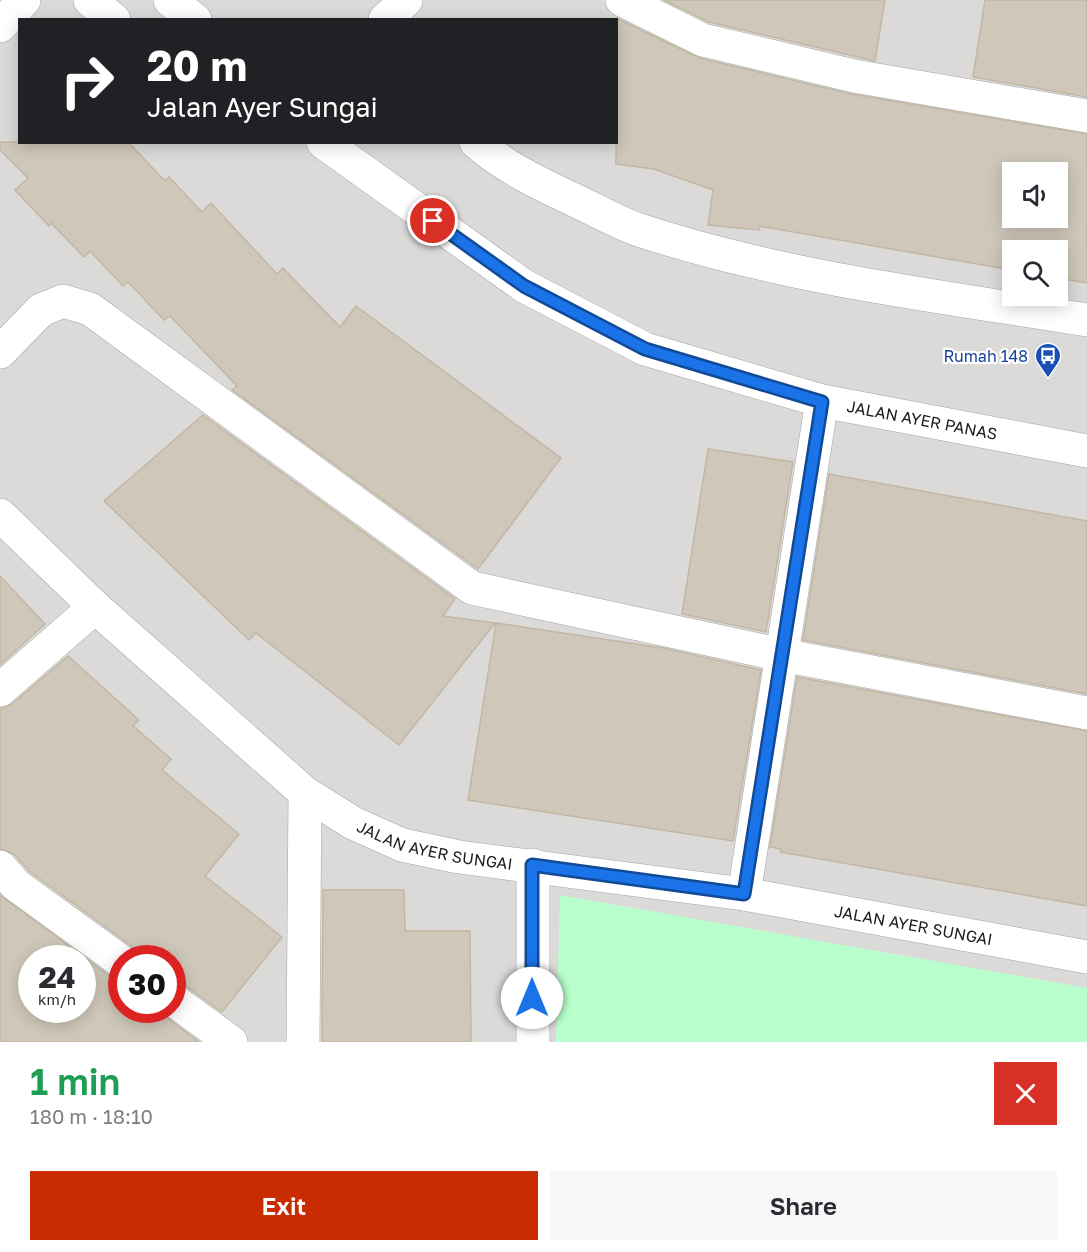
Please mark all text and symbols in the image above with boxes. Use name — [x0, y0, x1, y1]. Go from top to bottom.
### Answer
text: 20 m — [147, 40, 247, 90]
icon: right — [48, 42, 126, 120]
text: Jalan Ayer Sungai — [147, 91, 378, 123]
map controls — [1002, 162, 1068, 306]
button: sound — [1002, 162, 1068, 228]
pin — [407, 195, 458, 246]
icon: arrive — [416, 204, 449, 237]
button: search — [1002, 240, 1068, 306]
bus stop icon: Rumah 148 — [1033, 341, 1063, 379]
place label: Rumah 148 — [943, 346, 1028, 366]
street label: JALAN AYER PANAS — [845, 396, 999, 444]
street label: JALAN AYER SUNGAI — [354, 816, 514, 874]
street label: JALAN AYER SUNGAI — [833, 901, 994, 949]
speed limit sign: 30 — [108, 945, 186, 1023]
text: 24 — [38, 959, 76, 995]
position arrow — [500, 966, 564, 1030]
text: km/h — [38, 990, 76, 1008]
text: 1 min — [30, 1060, 120, 1103]
button: close — [994, 1062, 1057, 1125]
text: 180 m · 18:10 — [30, 1104, 153, 1128]
button: Exit — [30, 1171, 538, 1240]
button: Share — [550, 1171, 1057, 1240]

